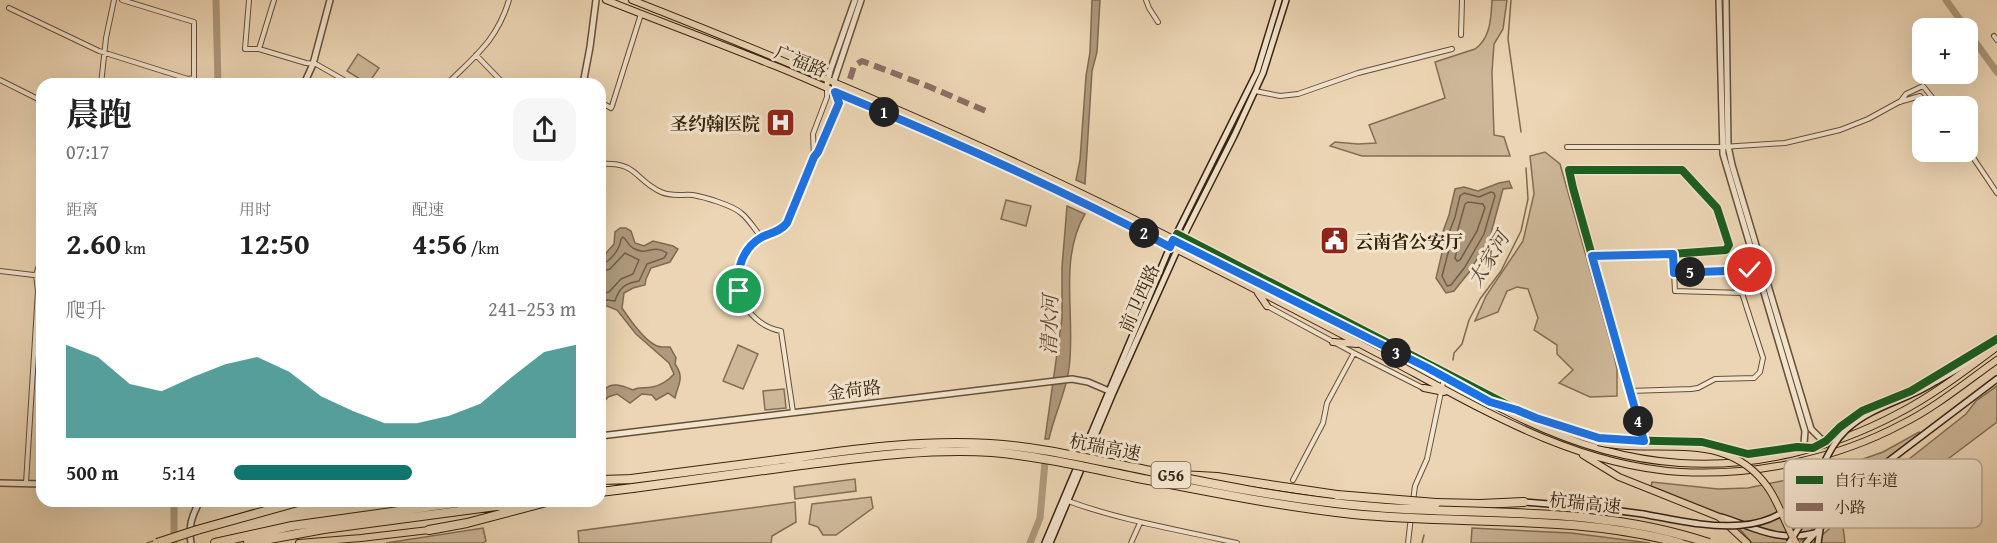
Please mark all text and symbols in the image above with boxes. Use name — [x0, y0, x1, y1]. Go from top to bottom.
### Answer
map controls — [1912, 18, 1978, 162]
button: + — [1912, 18, 1978, 84]
street label: 广福路 — [771, 38, 831, 84]
text: 晨跑 — [66, 90, 132, 138]
button: − — [1912, 96, 1978, 162]
pin: 1 — [869, 97, 899, 127]
button: share — [513, 98, 576, 161]
text: 1 — [880, 100, 888, 124]
hospital icon: 圣约翰医院 — [765, 107, 797, 139]
place label: 圣约翰医院 — [670, 110, 760, 137]
text: 07:17 — [66, 137, 109, 166]
text: 距离 — [66, 197, 98, 221]
text: 用时 — [239, 197, 271, 221]
text: 配速 — [412, 197, 444, 221]
pin: 2 — [1129, 218, 1159, 248]
text: 2.60 — [66, 221, 121, 265]
text: 12:50 — [239, 221, 310, 265]
text: 4:56 — [412, 221, 467, 265]
text: 2 — [1140, 221, 1148, 245]
water label: 太家河 — [1460, 223, 1517, 292]
public building icon: 云南省公安厅 — [1318, 225, 1350, 257]
place label: 云南省公安厅 — [1355, 228, 1463, 255]
text: km — [121, 236, 146, 260]
text: /km — [467, 236, 499, 260]
pin — [1724, 244, 1775, 295]
icon: check — [1733, 253, 1766, 286]
pin: 5 — [1675, 257, 1705, 287]
street label: 前卫西路 — [1112, 260, 1166, 336]
text: 5 — [1686, 260, 1694, 284]
pin — [713, 265, 764, 316]
icon: arrive — [722, 274, 755, 307]
water label: 清水河 — [1033, 292, 1065, 355]
text: 241–253 m — [488, 294, 576, 323]
text: 爬升 — [66, 295, 106, 324]
pin: 3 — [1381, 338, 1411, 368]
text: 3 — [1392, 341, 1400, 365]
street label: 金荷路 — [826, 373, 882, 407]
pin: 4 — [1623, 406, 1653, 436]
text: 4 — [1634, 409, 1642, 433]
street label: 杭瑞高速 — [1067, 427, 1143, 467]
text: 500 m — [66, 458, 119, 487]
text: 5:14 — [162, 458, 196, 487]
legend — [1784, 459, 1982, 528]
road number: G56 — [1152, 462, 1190, 488]
text: 自行车道 — [1834, 468, 1898, 492]
street label: 杭瑞高速 — [1548, 486, 1622, 520]
text: 小路 — [1834, 495, 1866, 519]

